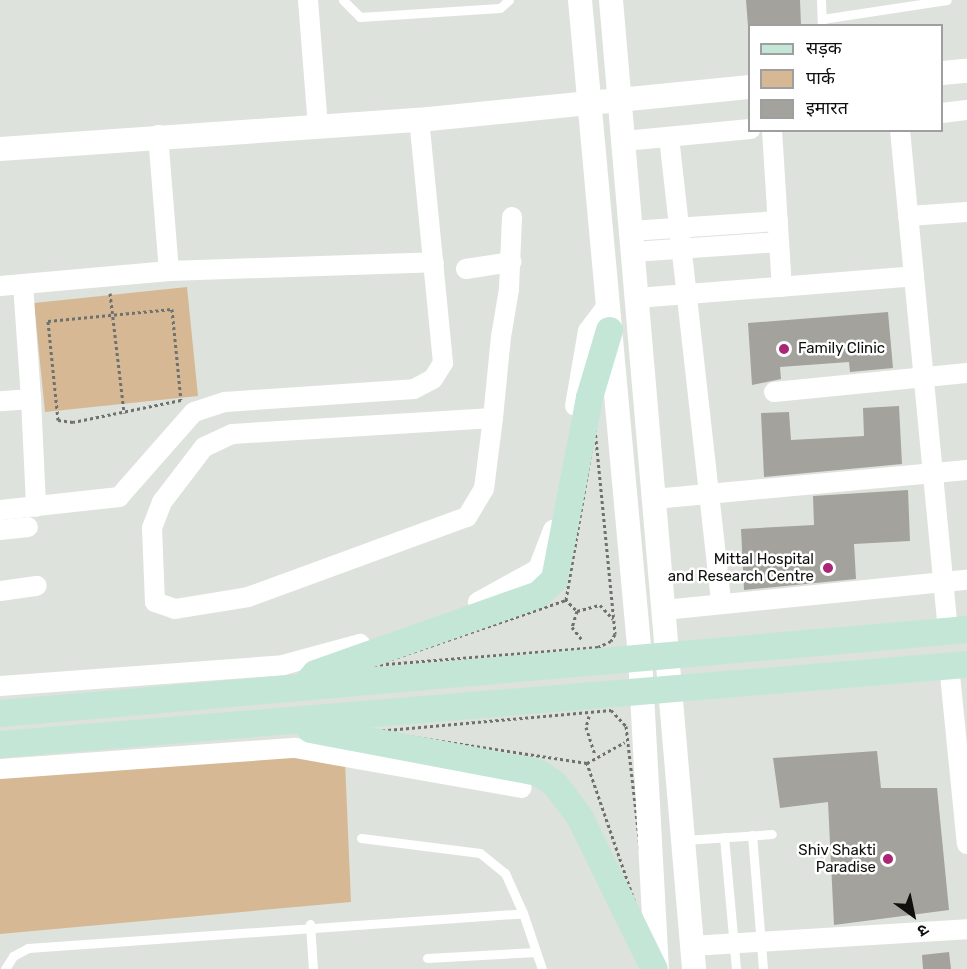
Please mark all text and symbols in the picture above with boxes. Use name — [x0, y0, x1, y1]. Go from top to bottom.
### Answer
legend — [748, 24, 943, 132]
text: सड़क — [806, 37, 842, 59]
text: पार्क — [806, 67, 835, 89]
text: इमारत — [806, 97, 848, 119]
marker: Family Clinic — [775, 340, 793, 358]
place label: Family Clinic — [798, 340, 885, 358]
place label: Mittal Hospital and Research Centre — [668, 550, 814, 585]
marker: Mittal Hospital and Research Centre — [819, 559, 837, 577]
place label: Shiv Shakti Paradise — [798, 841, 876, 876]
marker: Shiv Shakti Paradise — [881, 852, 895, 866]
north arrow — [883, 885, 943, 945]
text: उ — [914, 920, 932, 941]

